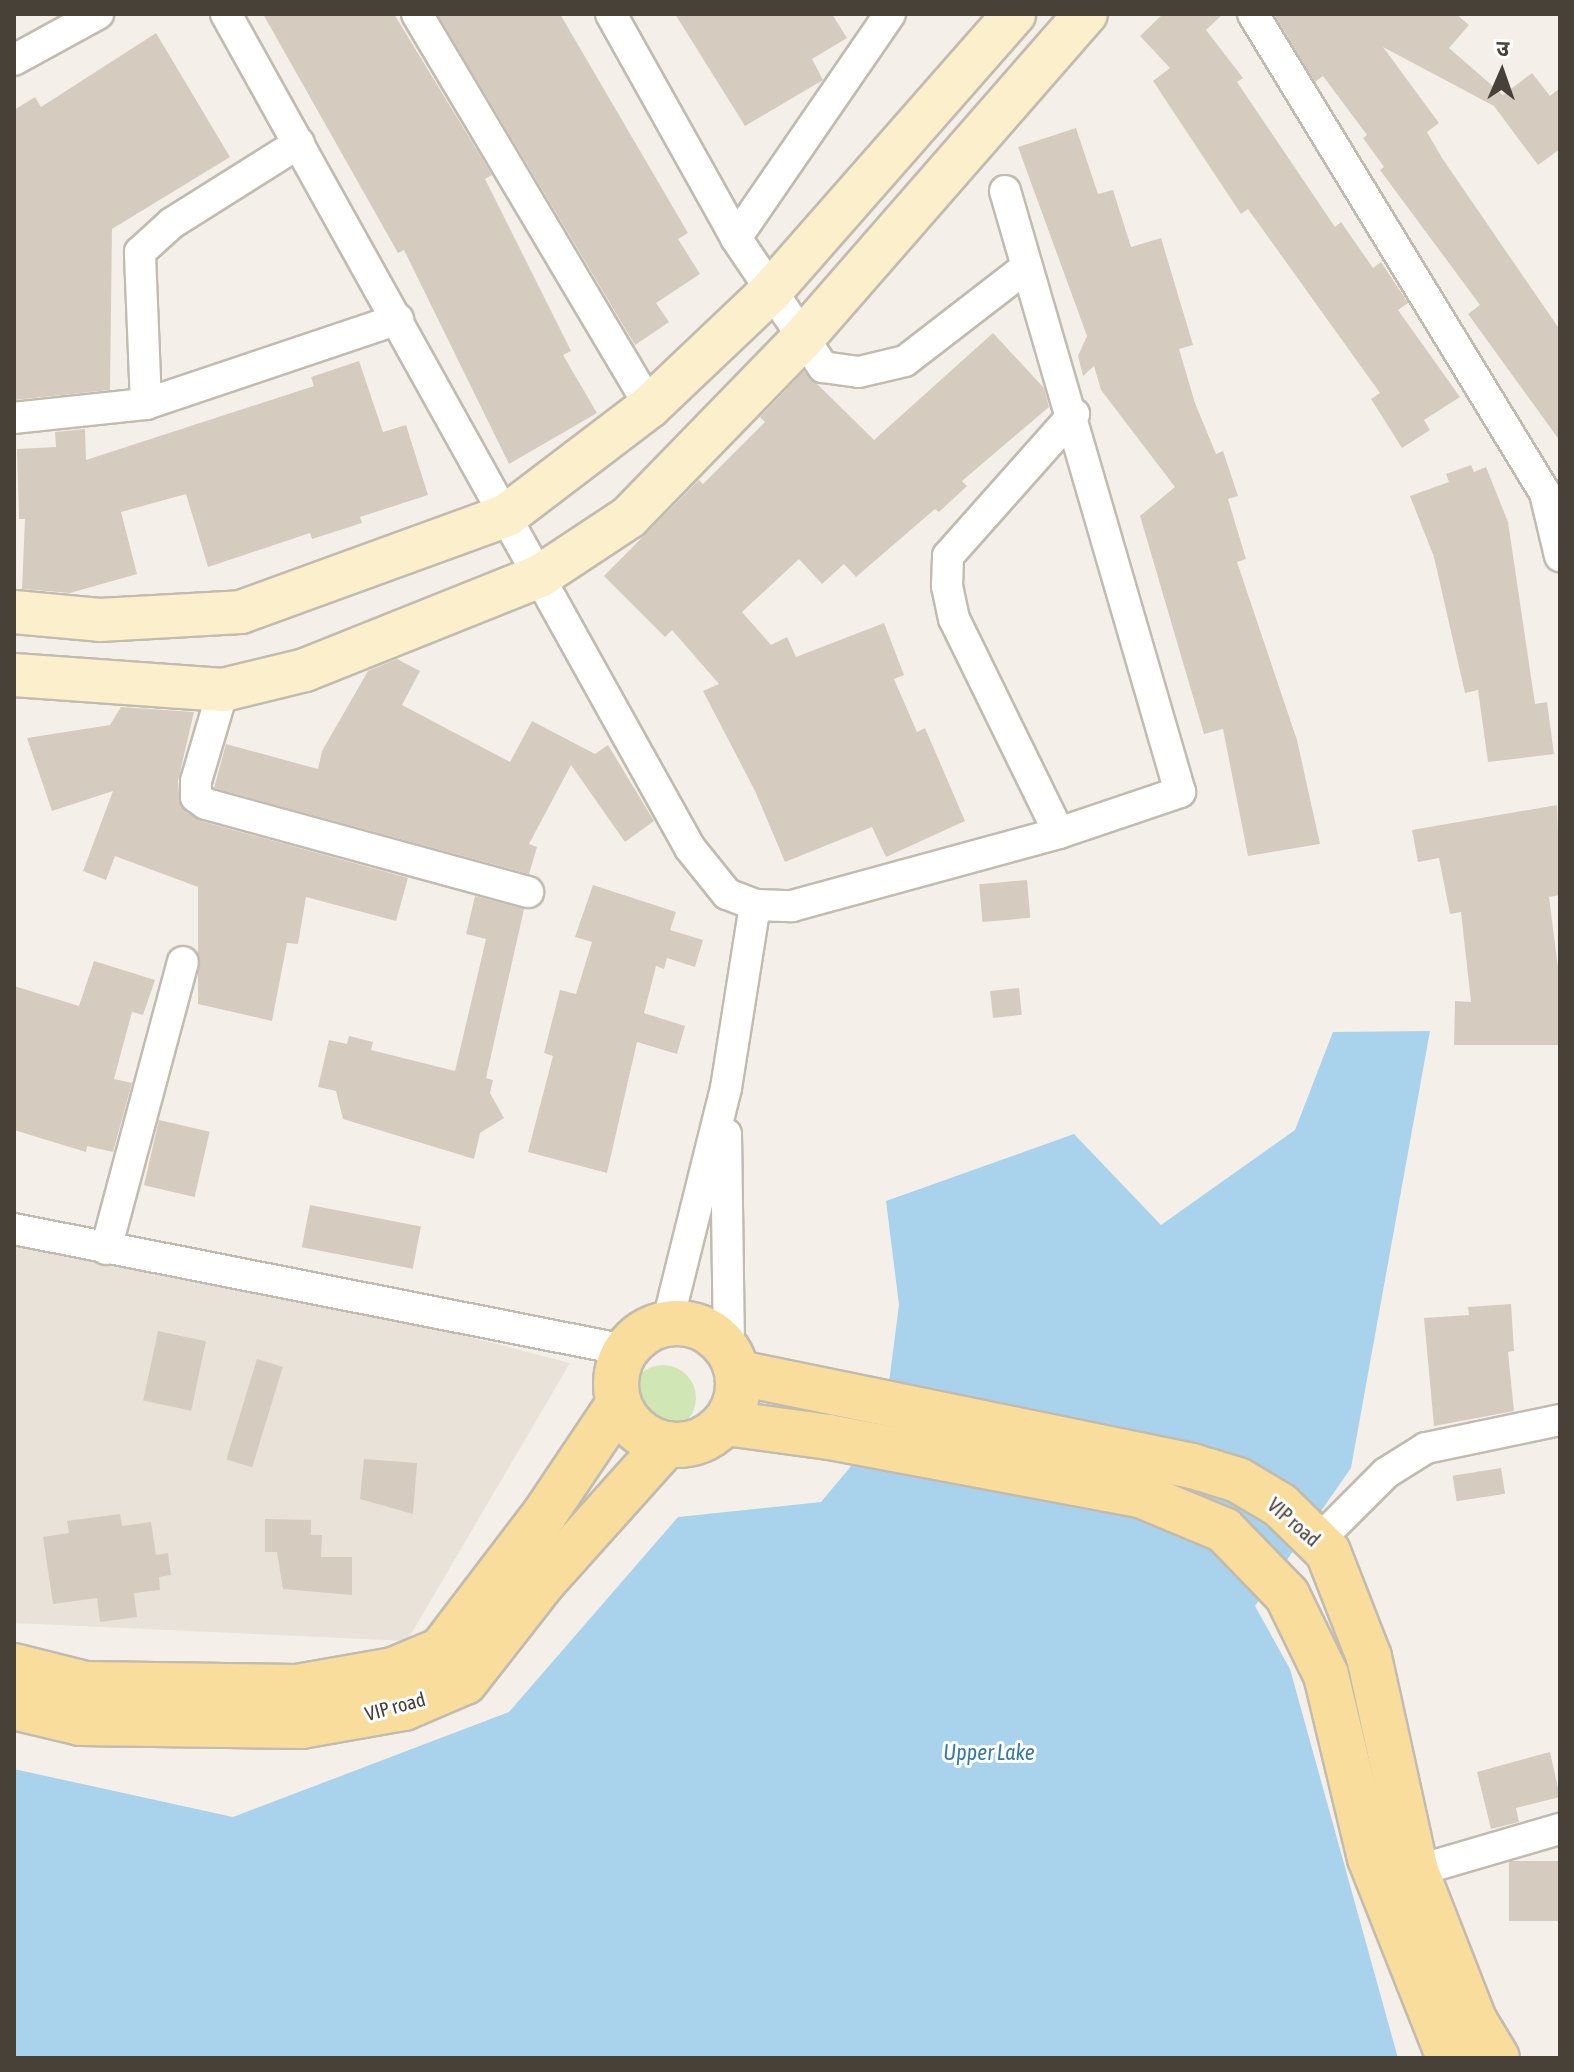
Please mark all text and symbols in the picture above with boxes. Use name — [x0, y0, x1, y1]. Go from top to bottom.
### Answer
north arrow — [1462, 32, 1542, 112]
text: उ — [1496, 35, 1510, 61]
street label: VIP road — [1263, 1493, 1325, 1551]
street label: VIP road — [362, 1686, 428, 1726]
water label: Upper Lake — [943, 1740, 1035, 1766]

